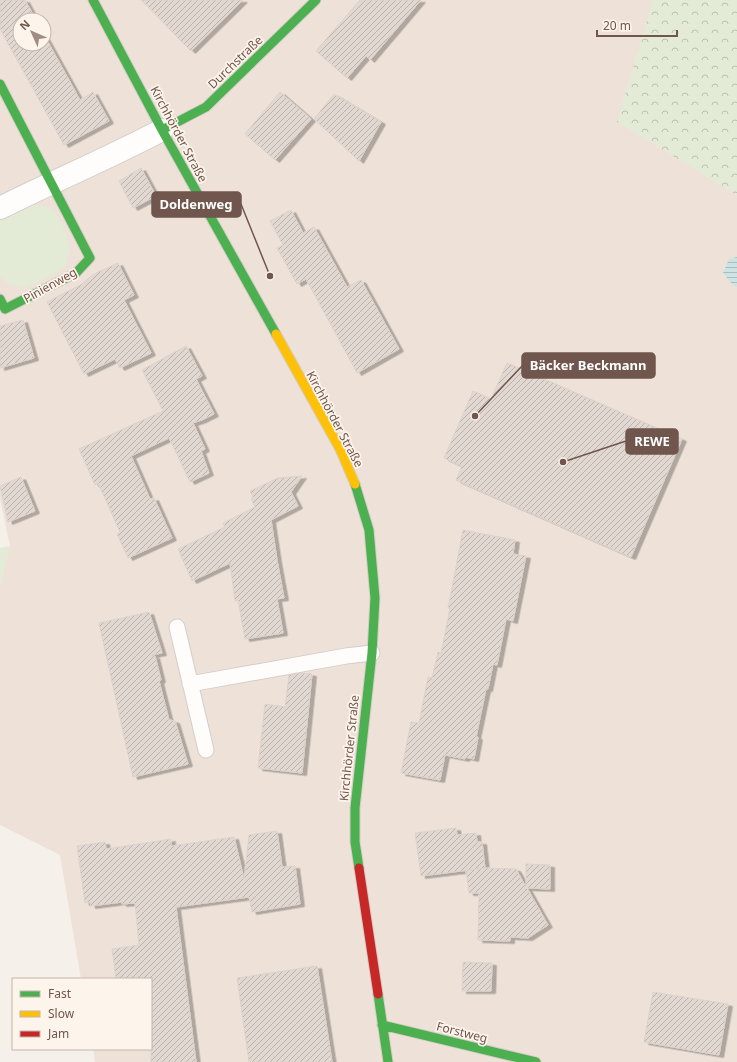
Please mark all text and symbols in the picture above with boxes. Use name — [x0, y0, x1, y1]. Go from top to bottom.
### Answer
north arrow — [12, 12, 52, 52]
scale bar — [597, 12, 677, 38]
text: N — [16, 16, 33, 33]
text: 20 m — [603, 17, 631, 34]
street label: Durchstraße — [204, 31, 266, 92]
street label: Kirchhörder Straße — [146, 83, 212, 185]
callout: Doldenweg — [152, 192, 241, 217]
text: Doldenweg — [159, 195, 233, 213]
street label: Pinienweg — [20, 263, 80, 307]
callout: Bäcker Beckmann — [522, 353, 655, 378]
text: Bäcker Beckmann — [530, 356, 646, 374]
street label: Kirchhörder Straße — [302, 368, 368, 470]
callout: REWE — [626, 429, 678, 454]
text: REWE — [634, 432, 670, 450]
street label: Kirchhörder Straße — [335, 694, 363, 802]
legend — [12, 978, 152, 1050]
text: Fast — [48, 985, 72, 1002]
text: Slow — [48, 1005, 75, 1022]
street label: Forstweg — [435, 1017, 489, 1047]
text: Jam — [47, 1025, 69, 1042]

